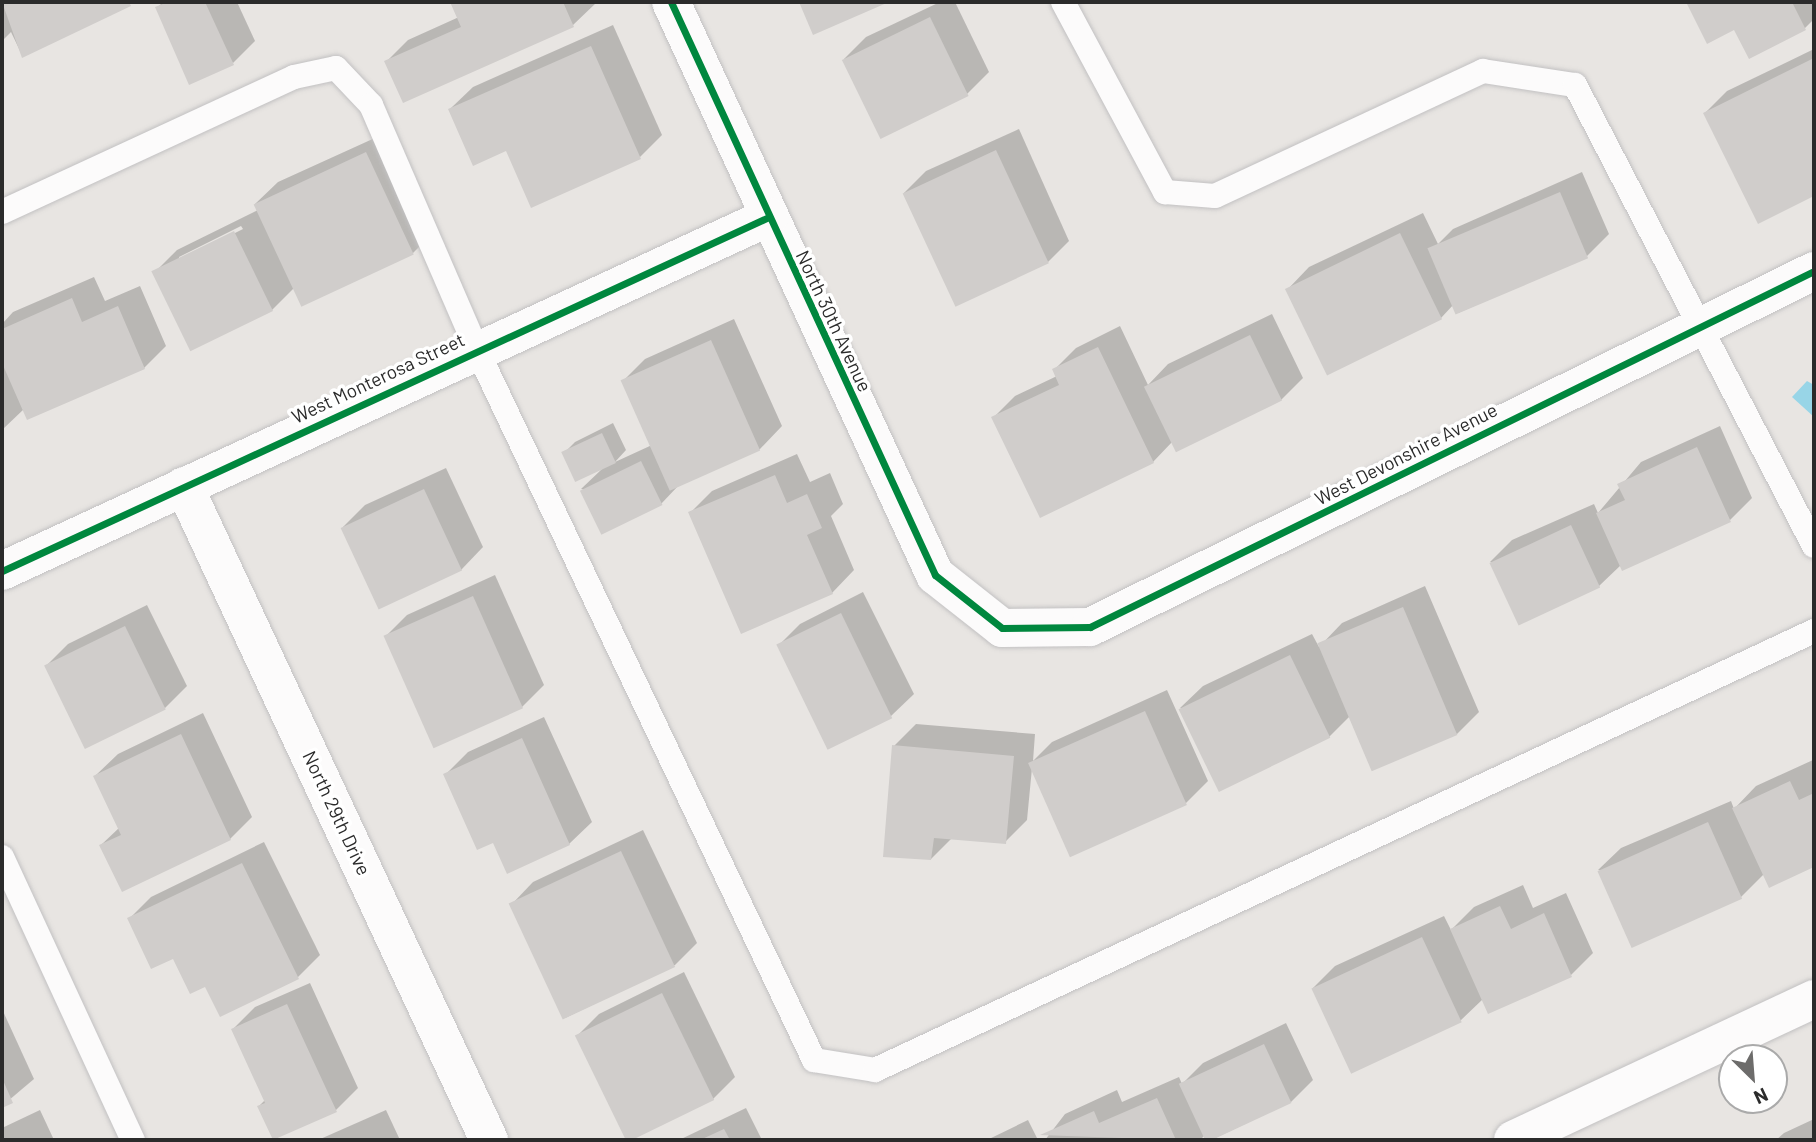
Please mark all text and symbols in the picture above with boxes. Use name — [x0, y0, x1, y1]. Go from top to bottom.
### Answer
street label: North 30th Avenue — [791, 247, 877, 395]
street label: West Monterosa Street — [288, 328, 468, 428]
street label: West Devonshire Avenue — [1311, 398, 1501, 510]
street label: North 29th Drive — [298, 747, 376, 879]
north arrow — [1718, 1044, 1788, 1114]
text: N — [1751, 1084, 1772, 1110]

